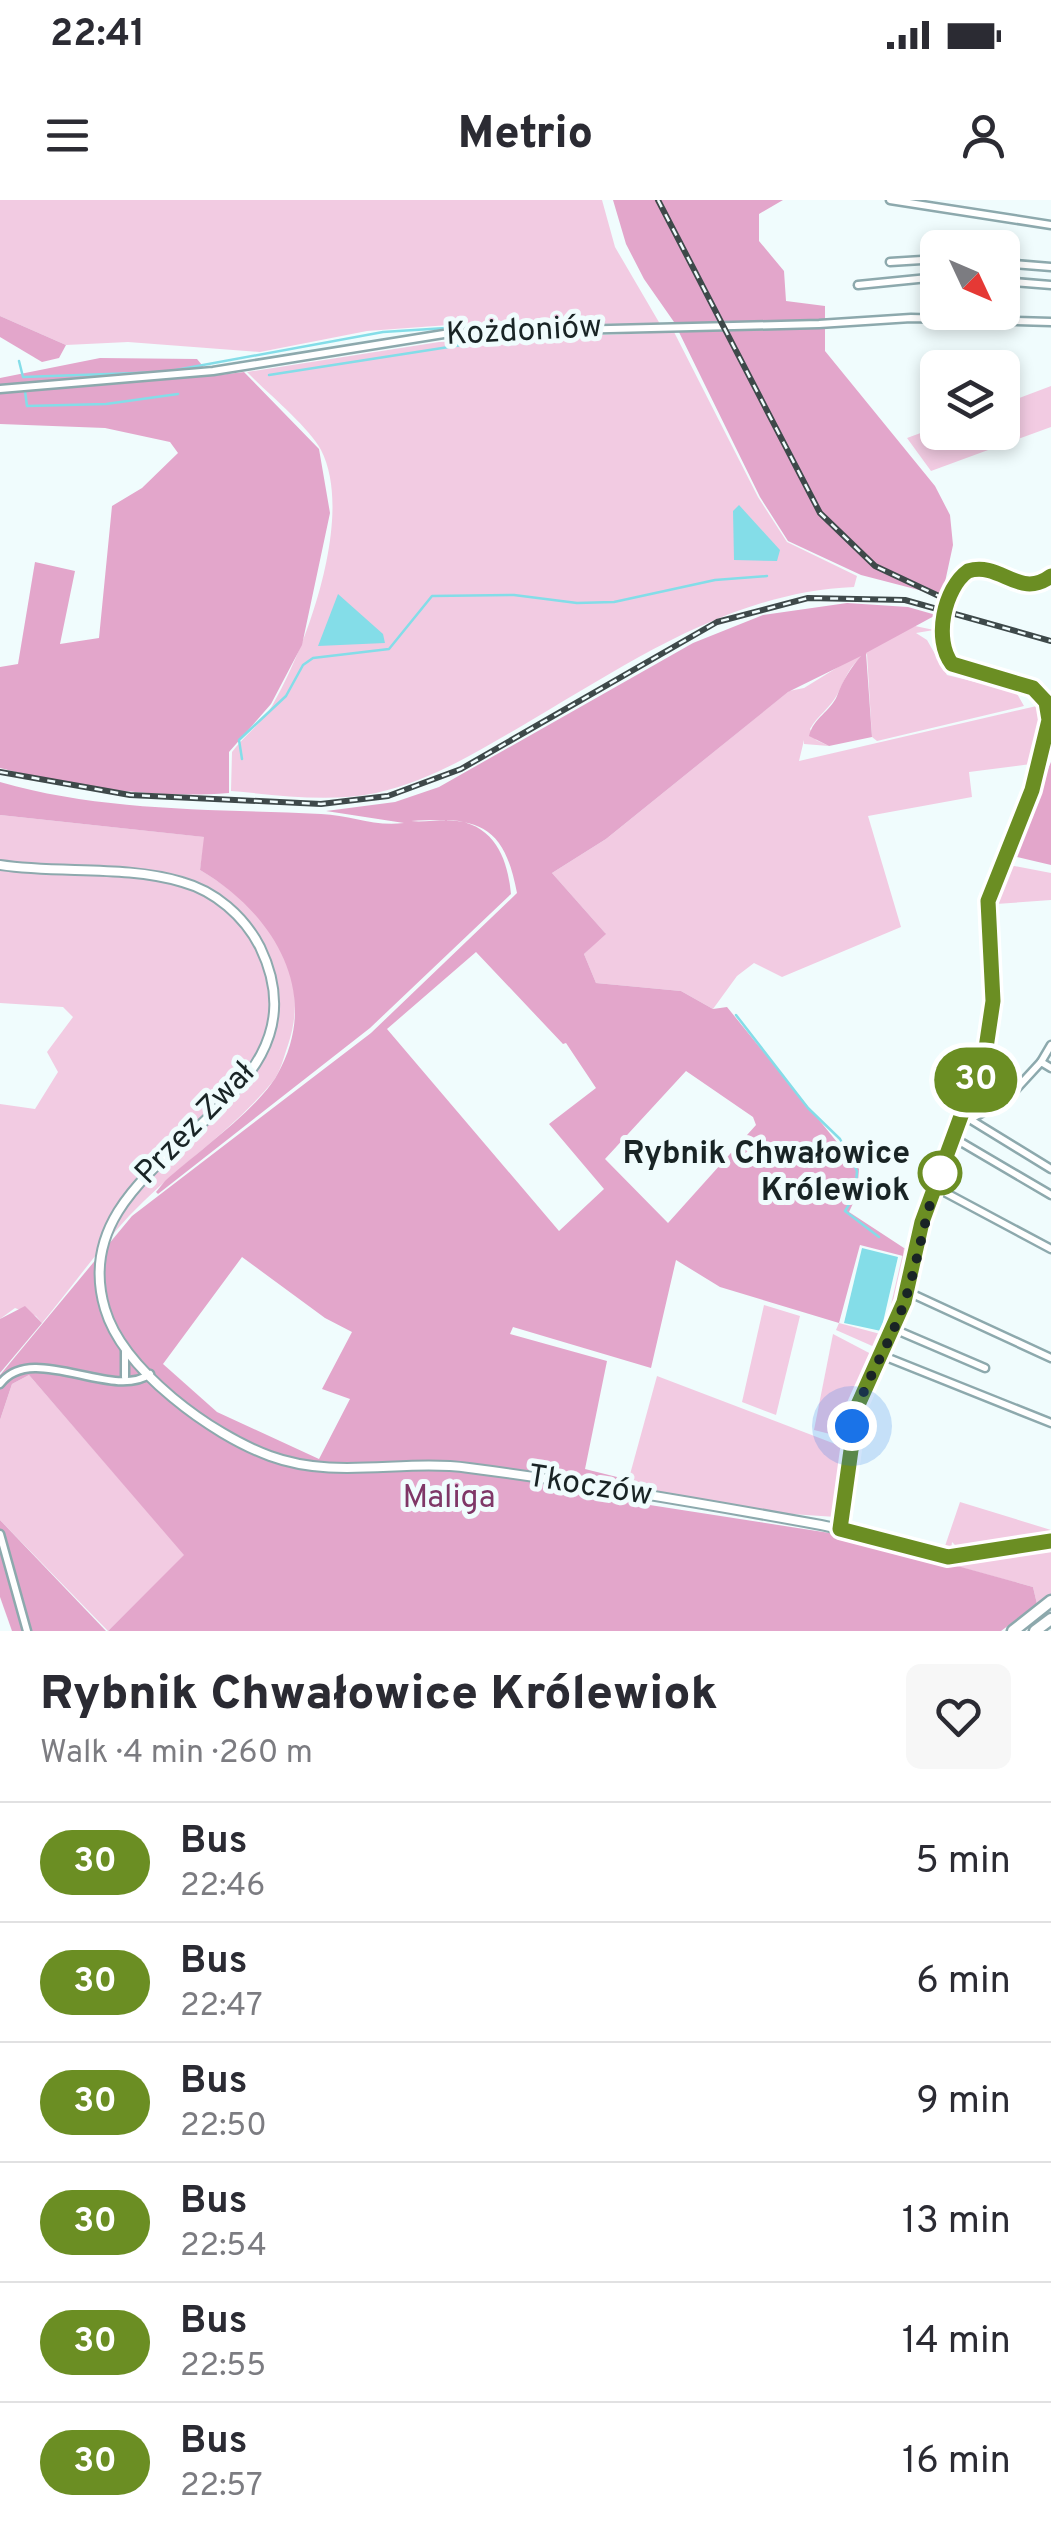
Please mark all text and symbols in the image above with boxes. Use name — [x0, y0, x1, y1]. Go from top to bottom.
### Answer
text: 22:41 — [50, 11, 145, 60]
text: Metrio — [458, 107, 593, 164]
icon: menu — [40, 108, 95, 163]
icon: person — [956, 108, 1011, 163]
north arrow — [920, 230, 1020, 330]
map controls — [920, 230, 1020, 450]
street label: Kożdoniów — [445, 308, 603, 356]
button: layers — [920, 350, 1020, 450]
line badge: 30 — [931, 1048, 1021, 1112]
street label: Przez Zwał — [128, 1054, 264, 1194]
text: 30 — [954, 1058, 998, 1102]
place label: Rybnik Chwałowice Królewiok — [622, 1135, 910, 1212]
marker: Rybnik Chwałowice Królewiok — [919, 1152, 961, 1194]
your location — [827, 1401, 877, 1451]
street label: Tkoczów — [525, 1457, 655, 1517]
park label: Maliga — [402, 1479, 496, 1519]
button: heart — [906, 1664, 1011, 1769]
text: Rybnik Chwałowice Królewiok — [40, 1666, 718, 1726]
text: Walk · 4 min · 260 m — [40, 1734, 313, 1774]
text: Bus — [180, 1818, 247, 1867]
text: 5 min — [915, 1838, 1011, 1887]
text: 30 — [73, 1840, 117, 1884]
text: 22:46 — [180, 1867, 265, 1907]
text: Bus — [180, 1938, 247, 1987]
text: 6 min — [916, 1958, 1011, 2007]
text: 30 — [73, 1960, 117, 2004]
text: 22:47 — [180, 1987, 263, 2027]
text: Bus — [180, 2058, 247, 2107]
text: 9 min — [916, 2078, 1011, 2127]
text: 30 — [73, 2080, 117, 2124]
text: 22:50 — [180, 2107, 267, 2147]
text: Bus — [180, 2178, 247, 2227]
text: 13 min — [902, 2198, 1011, 2247]
text: 30 — [73, 2200, 117, 2244]
text: 22:54 — [180, 2227, 267, 2267]
text: Bus — [180, 2298, 247, 2347]
text: 14 min — [902, 2318, 1011, 2367]
text: 30 — [73, 2320, 117, 2364]
text: 22:55 — [180, 2347, 266, 2387]
text: Bus — [180, 2418, 247, 2467]
text: 16 min — [902, 2438, 1011, 2487]
text: 30 — [73, 2440, 117, 2484]
text: 22:57 — [180, 2467, 263, 2507]

